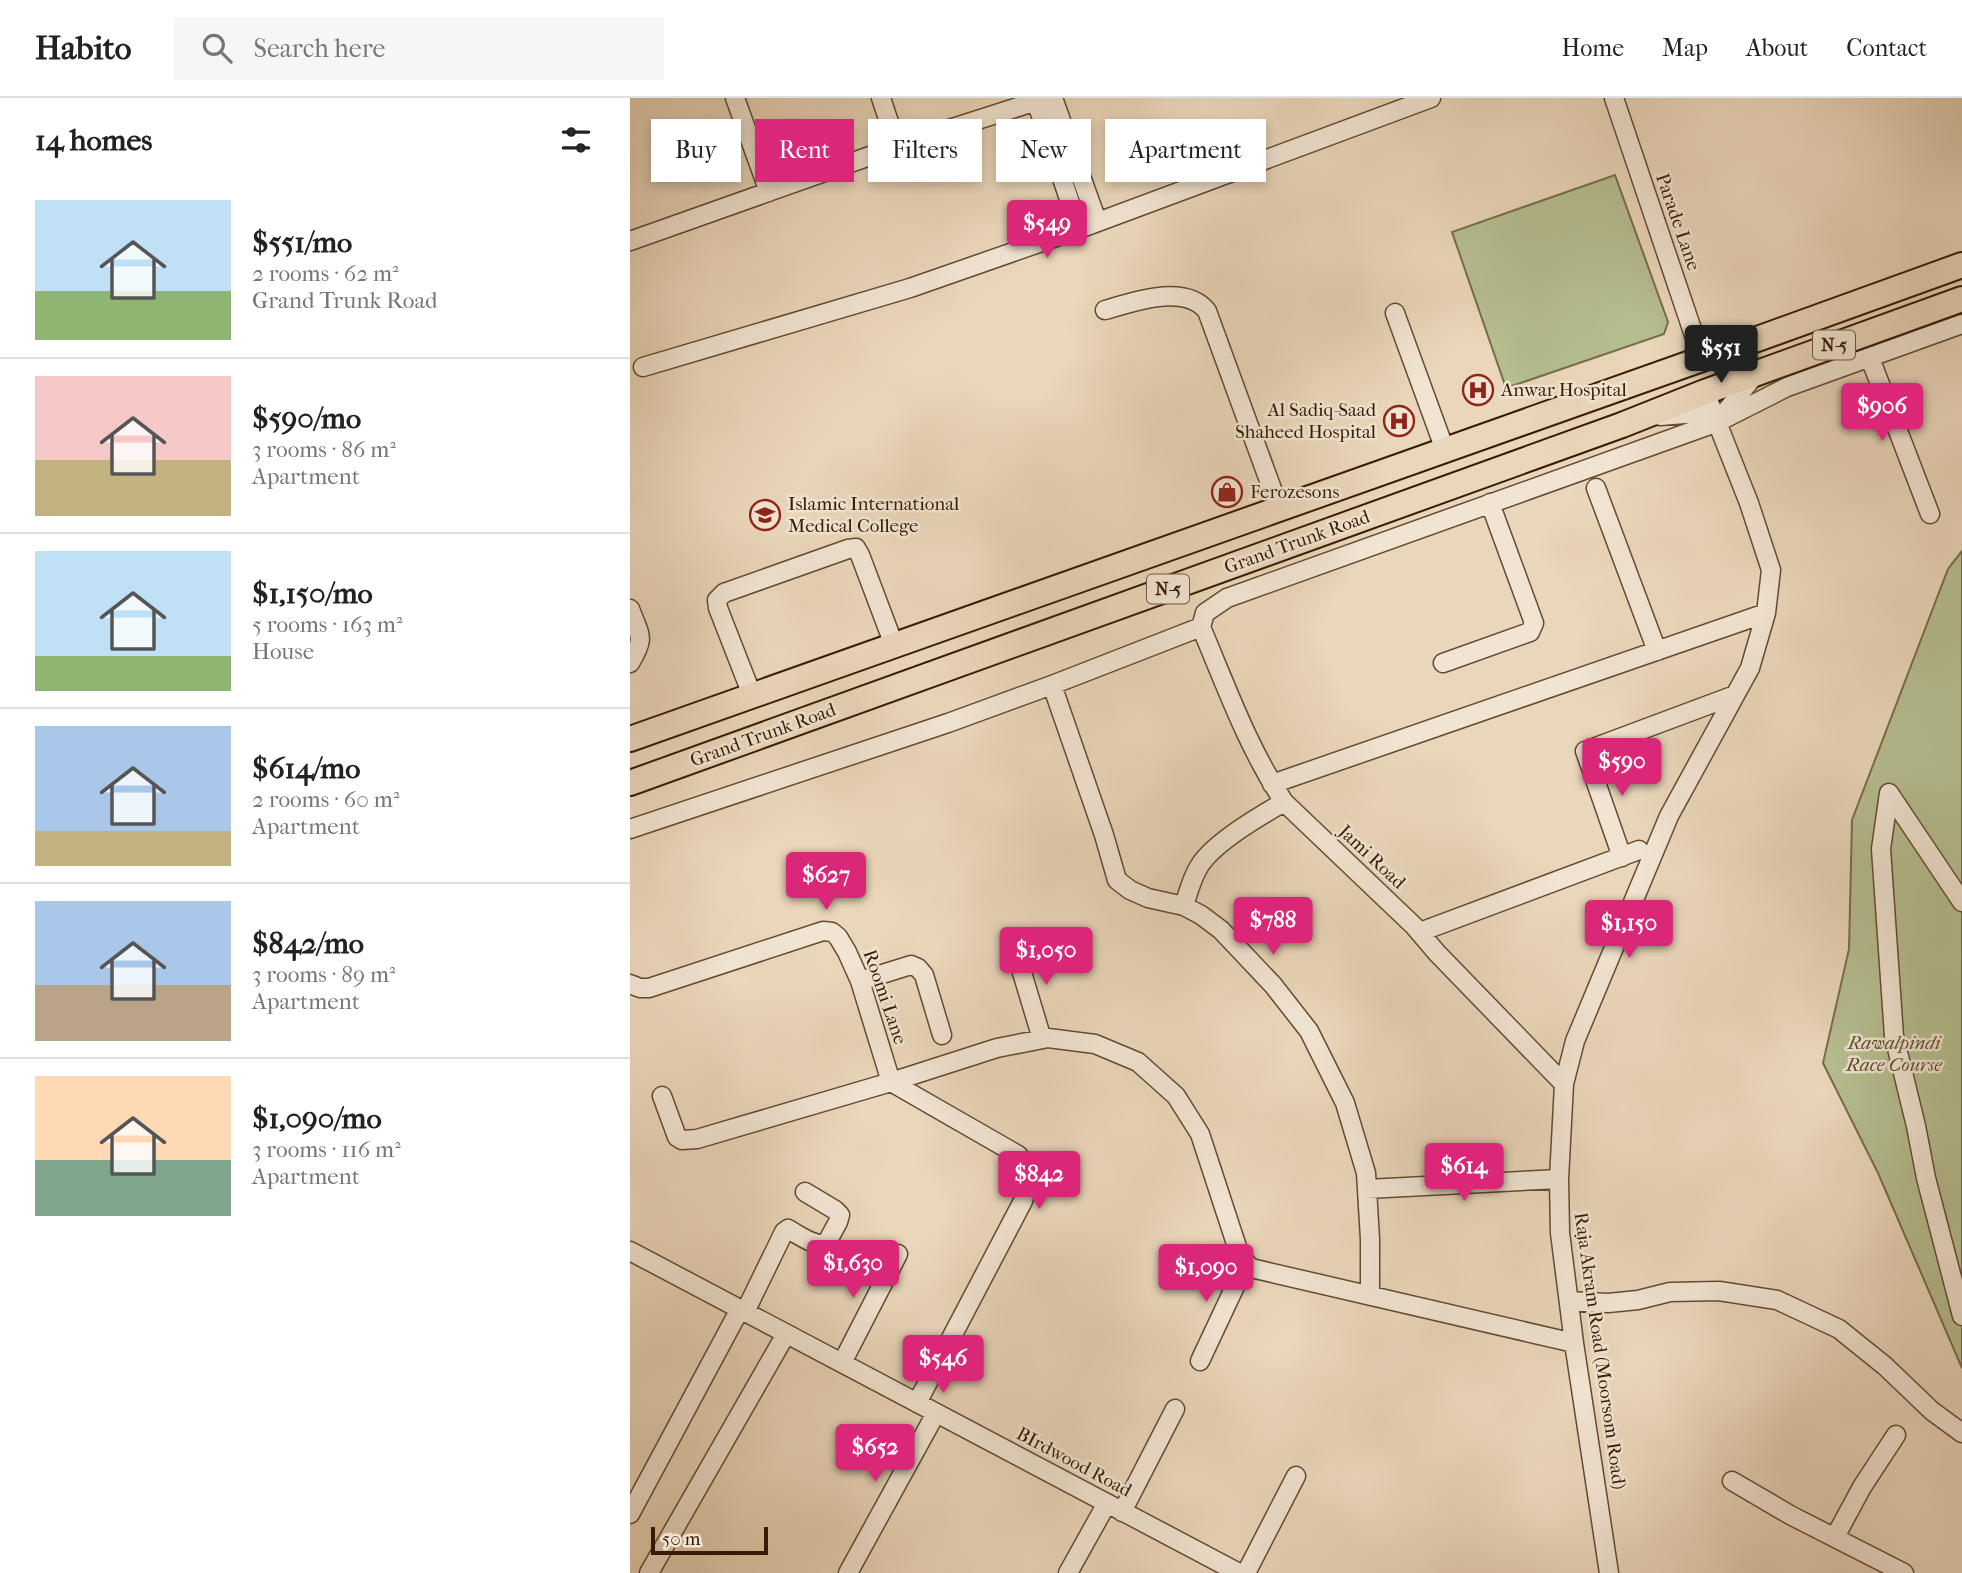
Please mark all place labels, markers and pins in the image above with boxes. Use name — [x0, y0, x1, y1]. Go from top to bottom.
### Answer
pin: $549 — [1006, 200, 1088, 260]
pin: $551 — [1680, 326, 1762, 385]
hospital icon: Anwar Hospital — [1461, 373, 1495, 407]
place label: Anwar Hospital — [1500, 379, 1627, 401]
pin: $906 — [1841, 384, 1923, 443]
place label: Al Sadiq-Saad Shaheed Hospital — [1235, 399, 1377, 443]
hospital icon: Al Sadiq-Saad Shaheed Hospital — [1382, 404, 1416, 438]
shop icon: Ferozesons — [1210, 475, 1244, 509]
place label: Ferozesons — [1250, 481, 1339, 503]
place label: Islamic International Medical College — [788, 493, 959, 537]
school or university icon: Islamic International Medical College — [748, 498, 782, 532]
pin: $590 — [1581, 738, 1663, 798]
pin: $627 — [785, 852, 867, 912]
pin: $788 — [1232, 898, 1314, 957]
pin: $1,150 — [1572, 900, 1686, 960]
pin: $1,050 — [989, 928, 1103, 987]
pin: $614 — [1423, 1144, 1505, 1203]
pin: $842 — [998, 1152, 1080, 1211]
pin: $1,630 — [796, 1240, 910, 1300]
pin: $1,090 — [1149, 1244, 1263, 1304]
pin: $546 — [902, 1336, 984, 1395]
pin: $652 — [834, 1424, 916, 1484]

